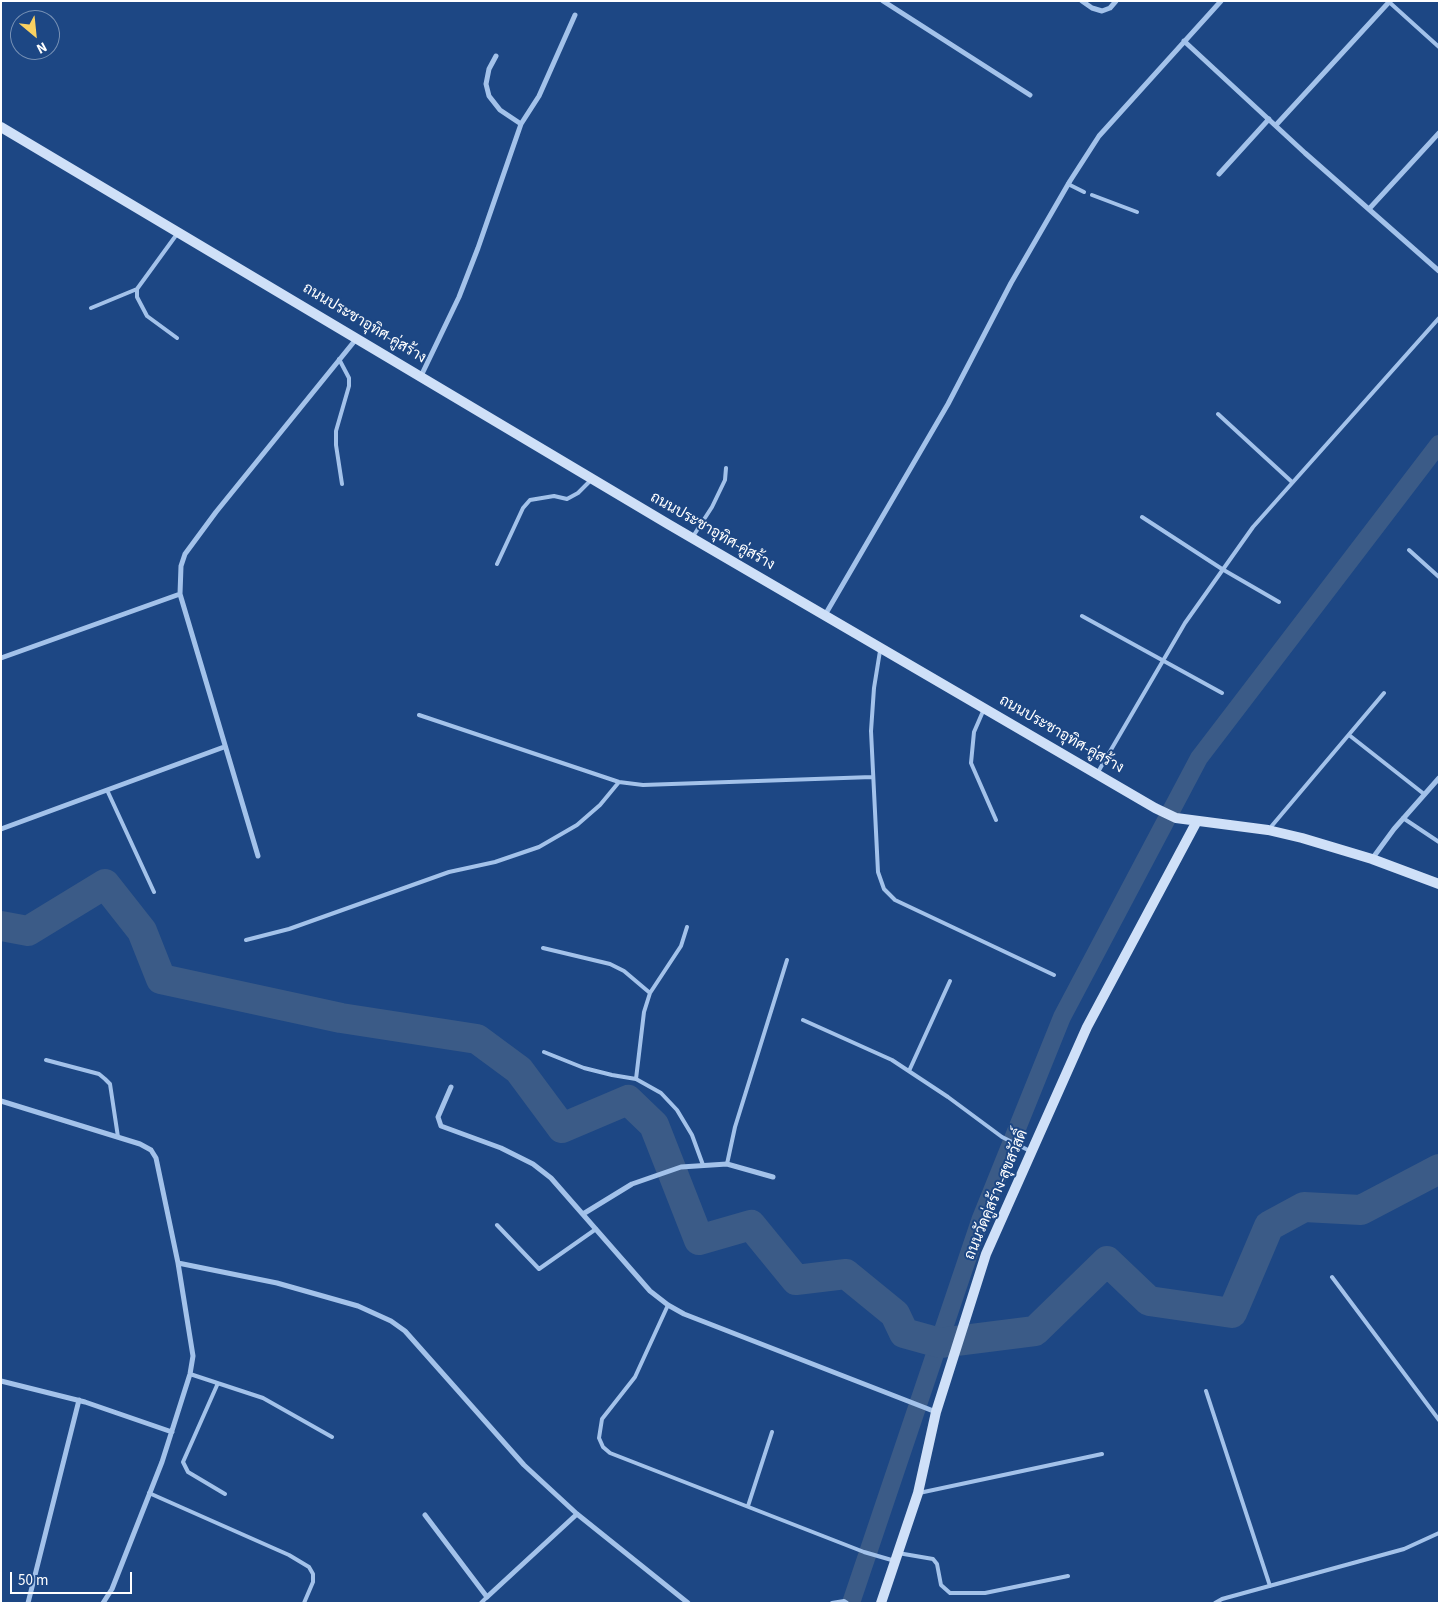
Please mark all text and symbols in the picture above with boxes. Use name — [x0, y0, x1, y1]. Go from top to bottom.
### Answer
north arrow — [10, 10, 60, 60]
text: N — [33, 36, 50, 58]
street label: ถนนประชาอุทิศ-คู่สร้าง — [299, 280, 429, 368]
street label: ถนนประชาอุทิศ-คู่สร้าง — [647, 489, 777, 575]
street label: ถนนประชาอุทิศ-คู่สร้าง — [996, 692, 1126, 778]
street label: ถนนวัดคู่สร้าง-สุขสวัสดิ์ — [961, 1127, 1033, 1263]
scale bar — [12, 1562, 135, 1594]
text: 50 m — [18, 1570, 48, 1591]

